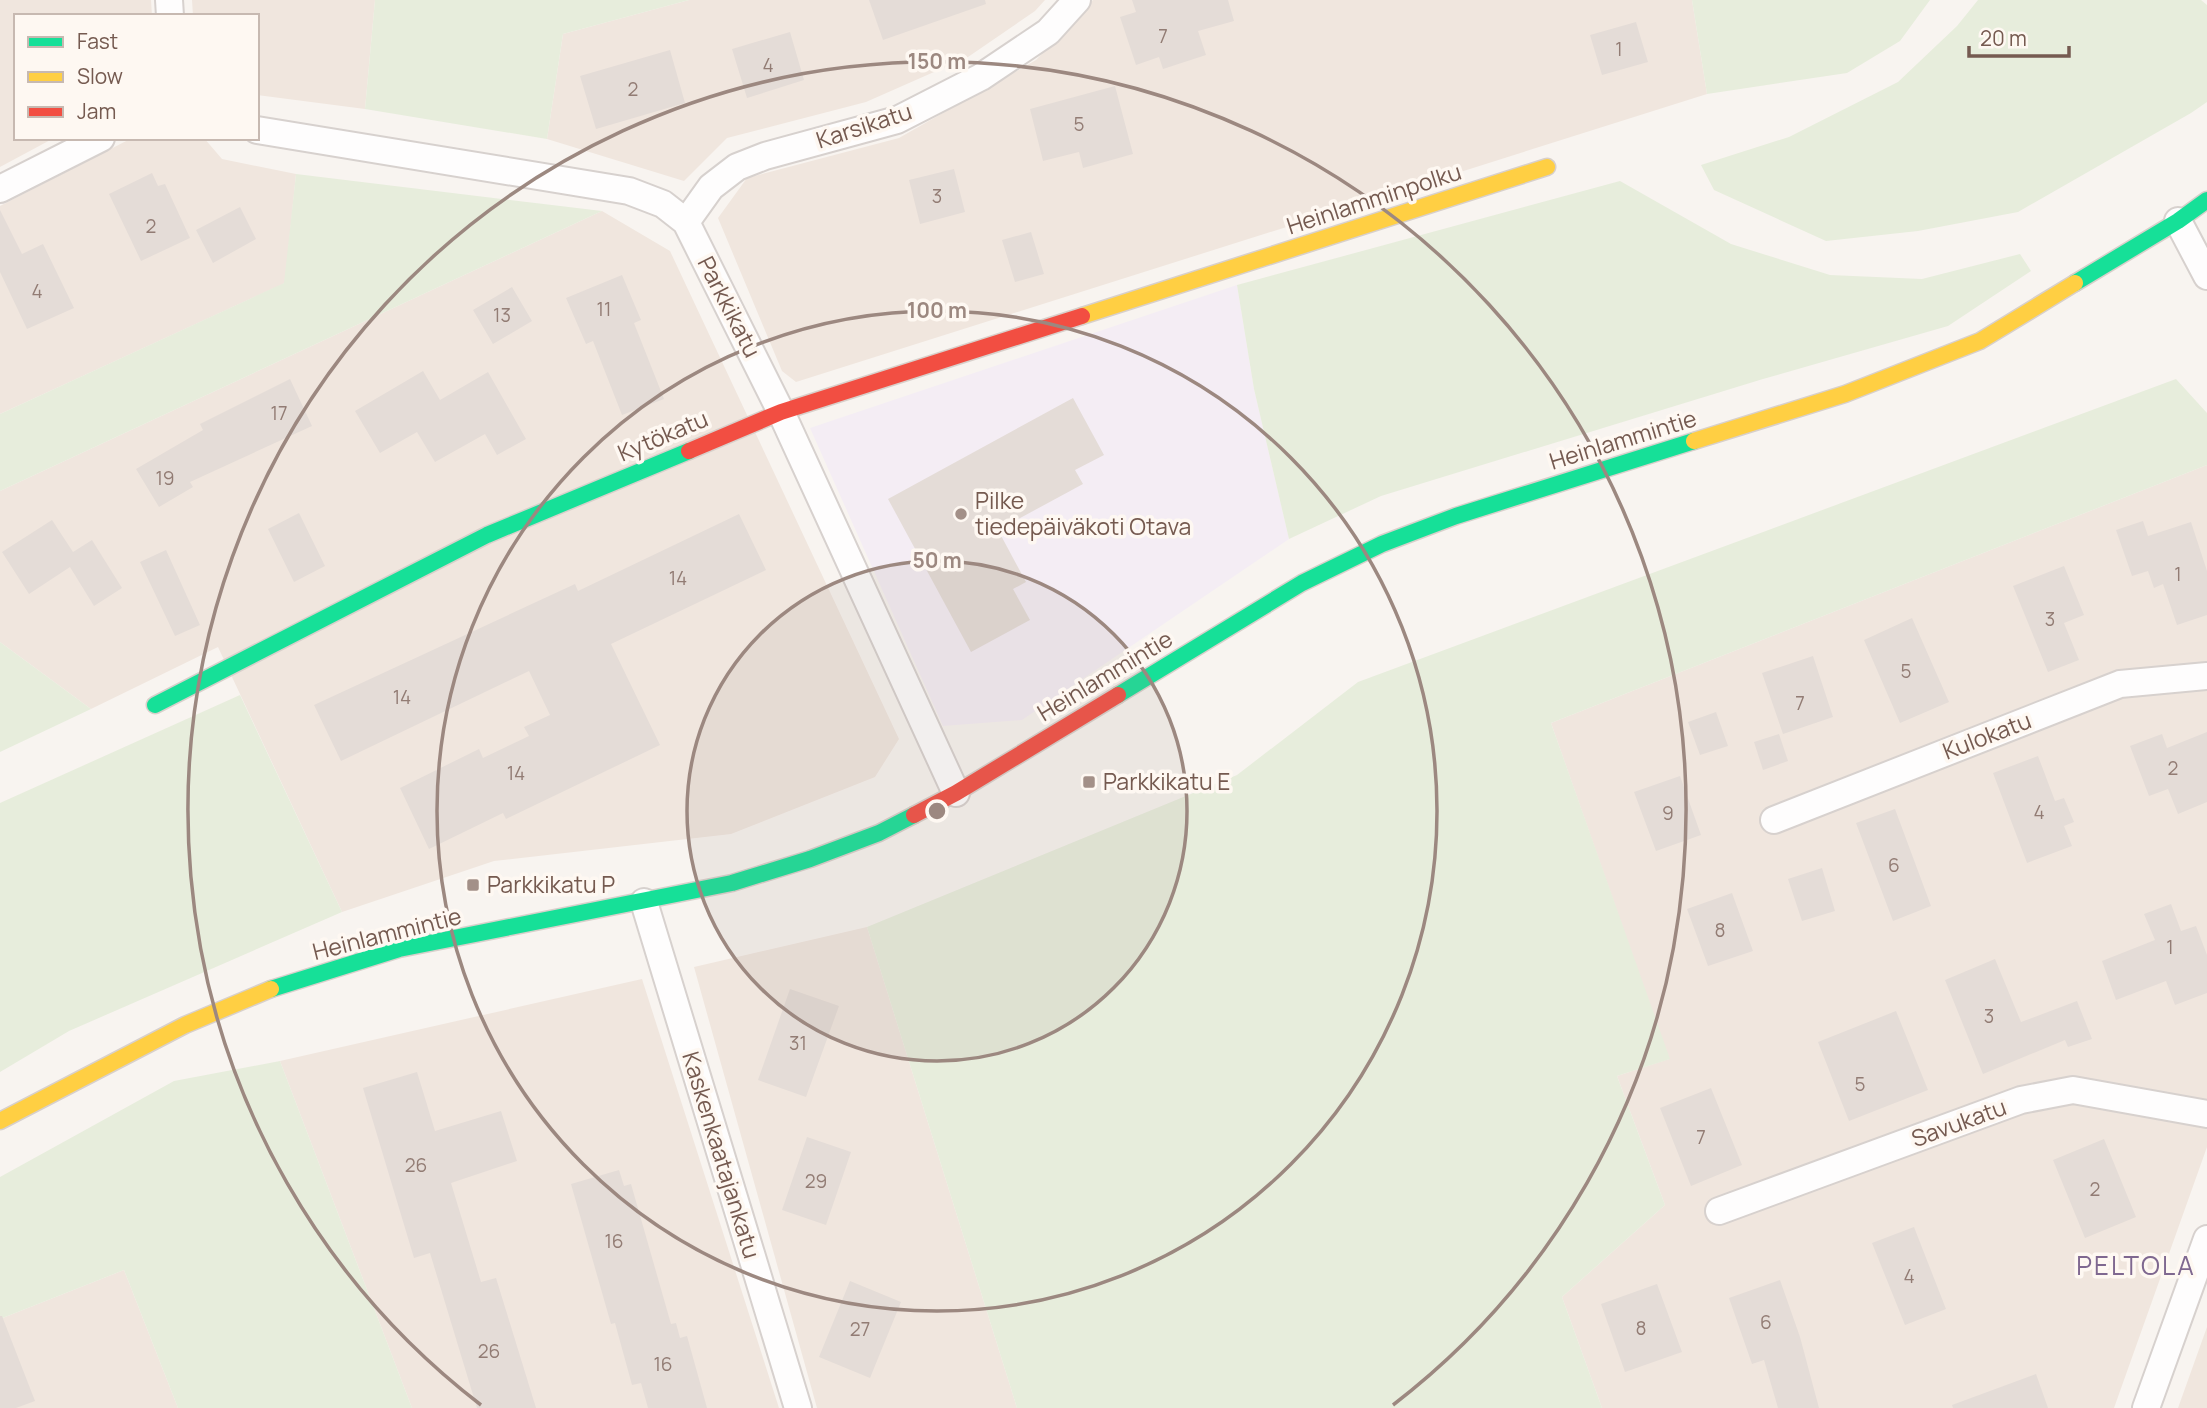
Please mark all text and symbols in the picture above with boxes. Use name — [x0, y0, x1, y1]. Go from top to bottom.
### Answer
legend — [14, 14, 259, 140]
scale bar — [1969, 14, 2069, 58]
house number: 7 — [1158, 23, 1168, 49]
text: 20 m — [1980, 24, 2027, 52]
text: Fast — [77, 27, 118, 55]
house number: 1 — [1615, 36, 1623, 62]
text: 150 m — [908, 47, 966, 75]
house number: 4 — [762, 52, 774, 78]
text: Slow — [77, 62, 123, 90]
house number: 2 — [628, 76, 638, 102]
street label: Karsikatu — [812, 95, 916, 156]
text: Jam — [77, 97, 116, 125]
house number: 5 — [1074, 111, 1085, 137]
street label: Heinlamminpolku — [1282, 155, 1465, 241]
house number: 3 — [932, 183, 942, 209]
house number: 2 — [146, 213, 156, 239]
street label: Parkkikatu — [691, 250, 769, 363]
house number: 4 — [31, 278, 43, 304]
house number: 11 — [597, 296, 611, 322]
text: 100 m — [907, 296, 967, 324]
house number: 13 — [493, 302, 511, 328]
house number: 17 — [271, 400, 287, 426]
street label: Heinlammintie — [1545, 401, 1700, 477]
street label: Kytökatu — [613, 402, 713, 468]
house number: 19 — [155, 465, 175, 491]
place label: Pilke tiedepäiväkoti Otava — [975, 484, 1191, 542]
marker: Pilke tiedepäiväkoti Otava — [953, 506, 969, 522]
text: 50 m — [912, 546, 962, 574]
house number: 1 — [2174, 561, 2182, 587]
house number: 14 — [669, 565, 687, 591]
house number: 3 — [2045, 606, 2055, 632]
street label: Heinlammintie — [1031, 622, 1178, 728]
house number: 5 — [1901, 658, 1912, 684]
house number: 14 — [393, 684, 411, 710]
house number: 7 — [1795, 690, 1805, 716]
street label: Kulokatu — [1938, 704, 2036, 767]
house number: 2 — [2168, 755, 2178, 781]
house number: 14 — [507, 760, 525, 786]
place label: Parkkikatu E — [1103, 765, 1230, 797]
marker: Parkkikatu E — [1081, 774, 1097, 790]
centre of rings — [925, 799, 949, 823]
house number: 4 — [2033, 799, 2045, 825]
house number: 9 — [1662, 800, 1674, 826]
house number: 6 — [1888, 852, 1900, 878]
place label: Parkkikatu P — [487, 868, 615, 900]
marker: Parkkikatu P — [465, 877, 481, 893]
street label: Heinlammintie — [309, 899, 465, 967]
house number: 8 — [1714, 917, 1726, 943]
house number: 1 — [2166, 934, 2174, 960]
house number: 3 — [1984, 1003, 1994, 1029]
house number: 31 — [789, 1030, 807, 1056]
street label: Kaskenkaatajankatu — [675, 1047, 769, 1262]
house number: 5 — [1855, 1071, 1866, 1097]
street label: Savukatu — [1907, 1090, 2011, 1154]
house number: 7 — [1696, 1124, 1706, 1150]
house number: 26 — [405, 1152, 427, 1178]
house number: 29 — [805, 1168, 827, 1194]
house number: 2 — [2090, 1176, 2100, 1202]
house number: 16 — [604, 1228, 624, 1254]
district label: PELTOLA — [2076, 1247, 2196, 1283]
house number: 4 — [1903, 1263, 1915, 1289]
house number: 6 — [1760, 1309, 1772, 1335]
house number: 8 — [1635, 1315, 1647, 1341]
house number: 27 — [850, 1316, 870, 1342]
house number: 26 — [478, 1338, 500, 1364]
house number: 16 — [653, 1351, 673, 1377]

